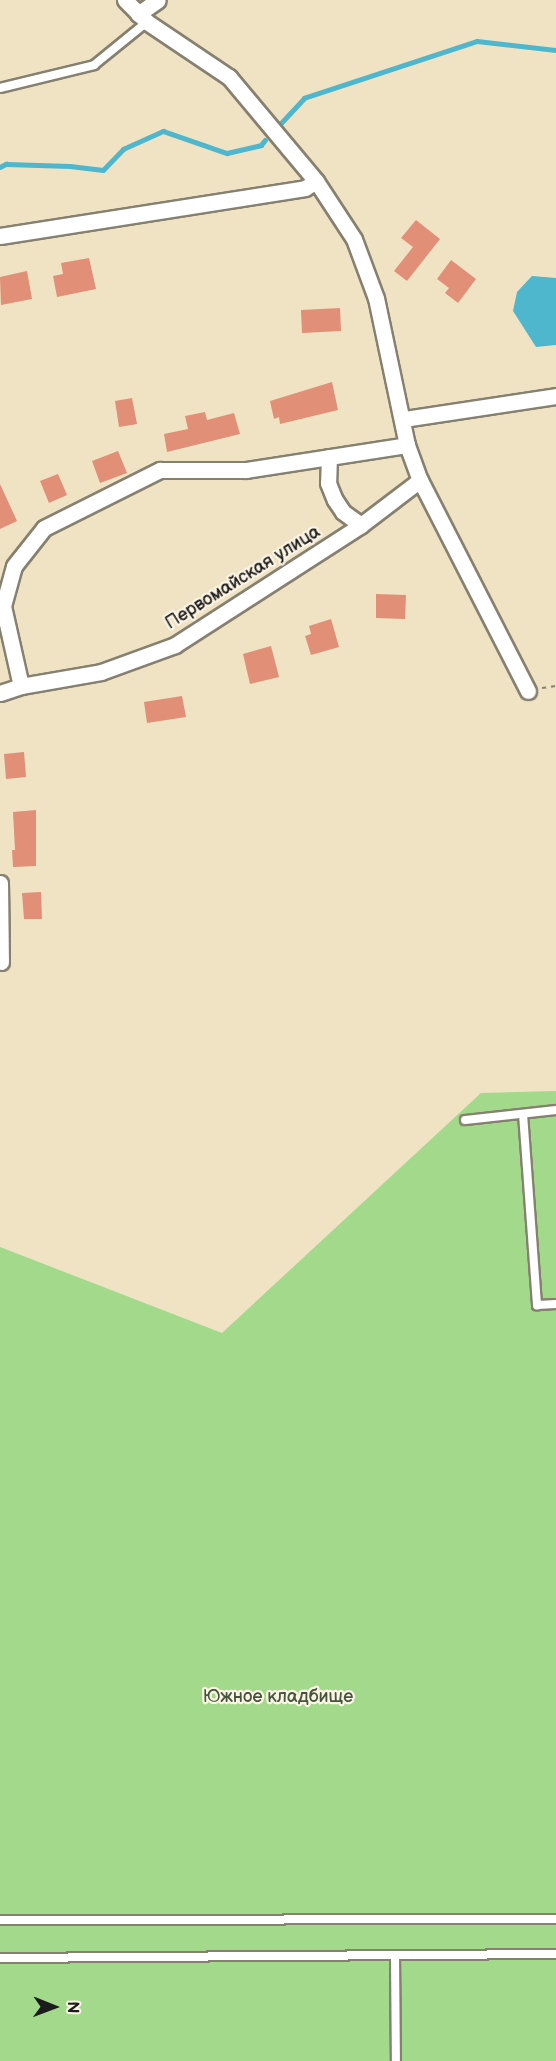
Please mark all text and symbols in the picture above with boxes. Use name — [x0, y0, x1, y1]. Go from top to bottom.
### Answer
street label: Первомайская улица — [162, 522, 324, 634]
park label: Южное кладбище — [203, 1686, 353, 1708]
north arrow — [24, 1977, 84, 2037]
text: N — [63, 2001, 82, 2014]

